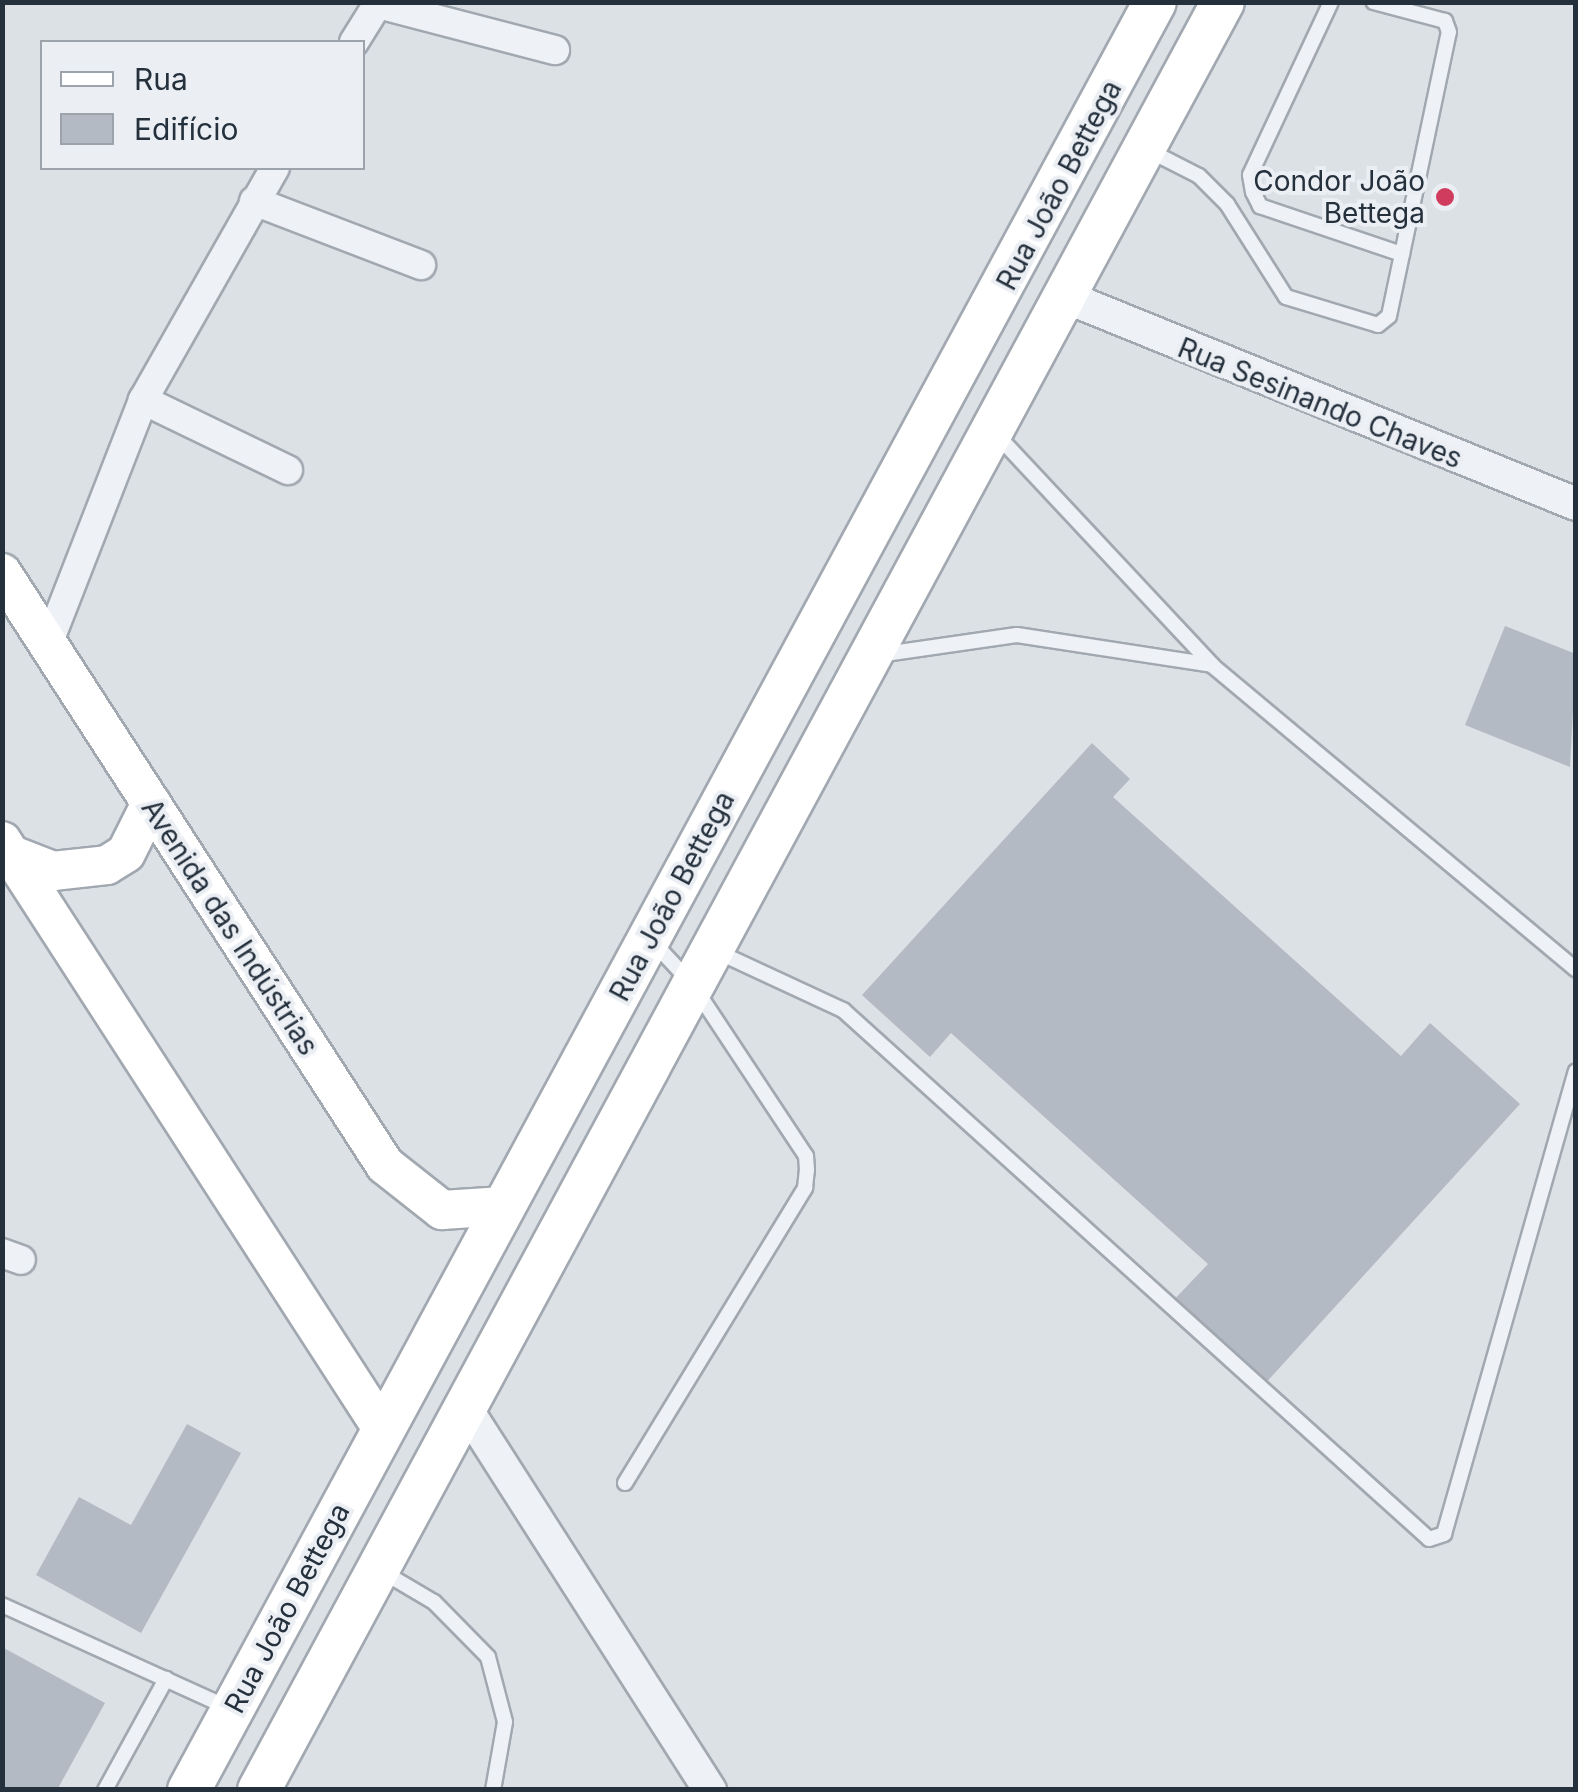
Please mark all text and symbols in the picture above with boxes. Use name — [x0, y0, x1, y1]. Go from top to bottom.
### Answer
legend — [40, 40, 365, 170]
text: Rua — [134, 61, 188, 97]
street label: Rua João Bettega — [990, 74, 1128, 296]
text: Edifício — [134, 111, 238, 147]
place label: Condor João Bettega — [1253, 164, 1425, 230]
marker: Condor João Bettega — [1434, 186, 1456, 208]
street label: Rua Sesinando Chaves — [1173, 331, 1467, 475]
street label: Rua João Bettega — [603, 785, 741, 1007]
street label: Avenida das Indústrias — [135, 793, 325, 1061]
street label: Rua João Bettega — [218, 1497, 356, 1719]

